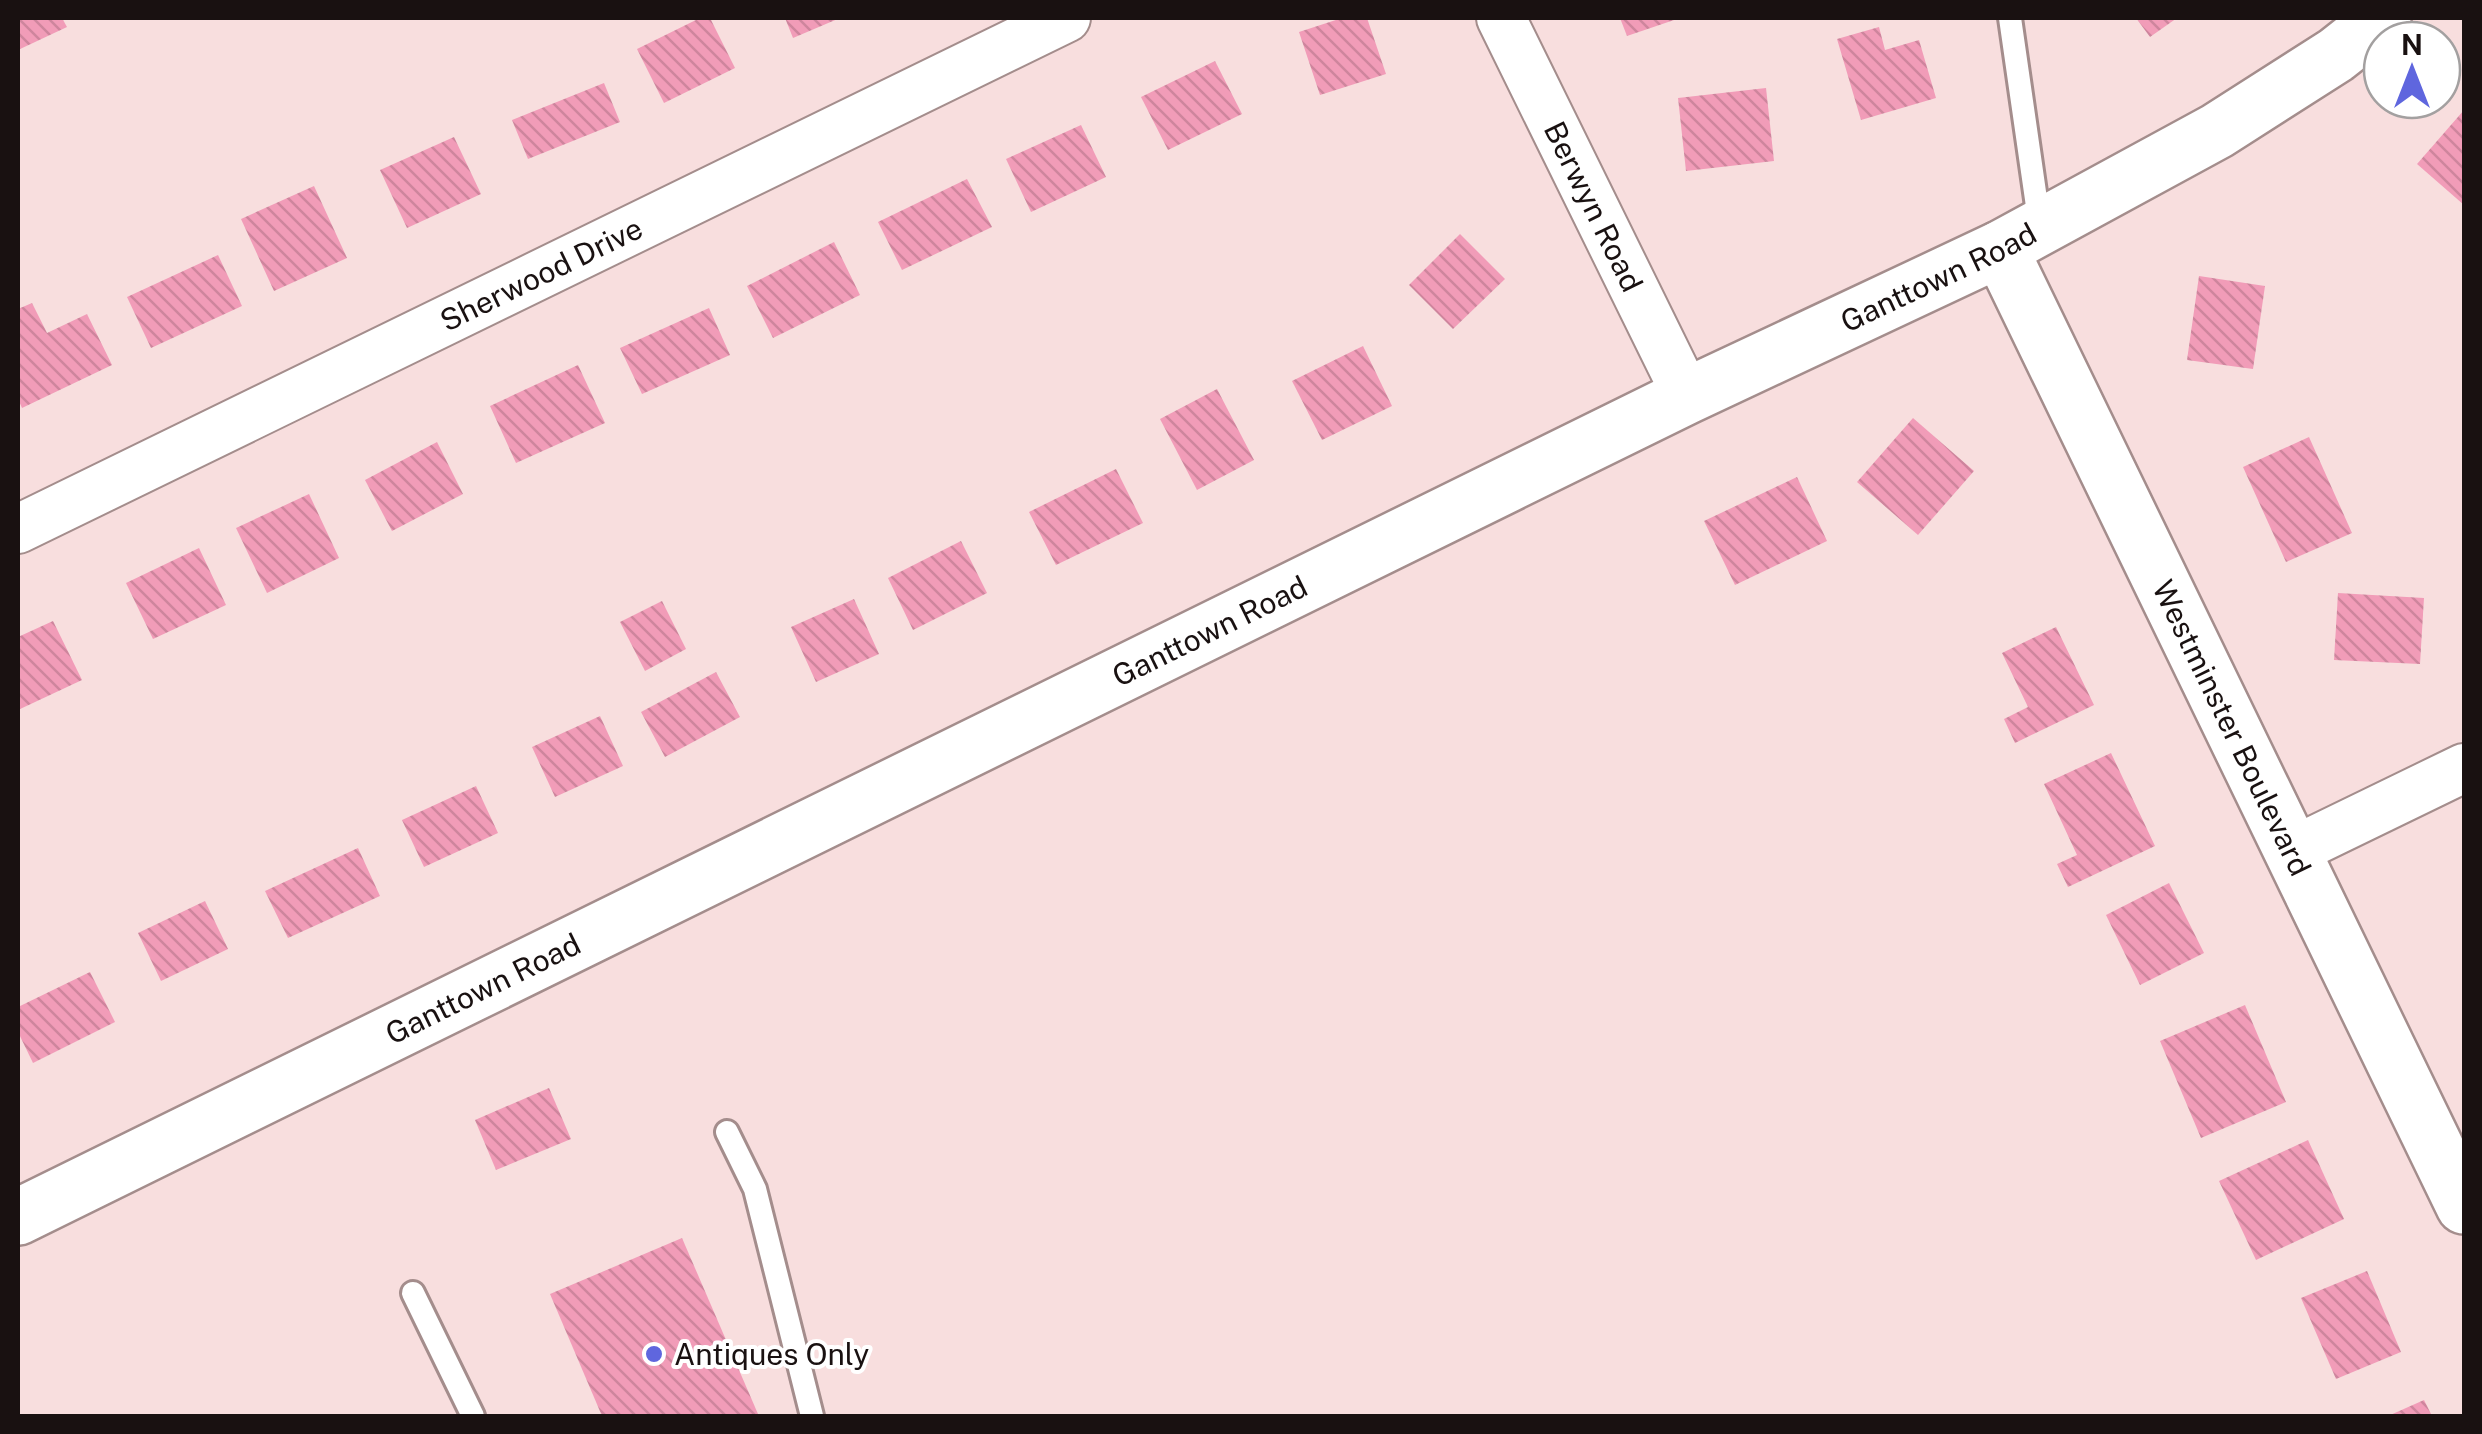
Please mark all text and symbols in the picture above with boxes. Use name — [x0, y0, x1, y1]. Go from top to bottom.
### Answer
north arrow — [2362, 20, 2462, 120]
text: N — [2401, 28, 2423, 61]
street label: Berwyn Road — [1537, 116, 1651, 297]
street label: Sherwood Drive — [434, 209, 648, 338]
street label: Ganttown Road — [1835, 215, 2042, 339]
street label: Ganttown Road — [1106, 568, 1313, 694]
street label: Westminster Boulevard — [2145, 574, 2319, 881]
street label: Ganttown Road — [379, 925, 586, 1051]
place label: Antiques Only — [674, 1336, 869, 1372]
marker: Antiques Only — [643, 1343, 665, 1365]

